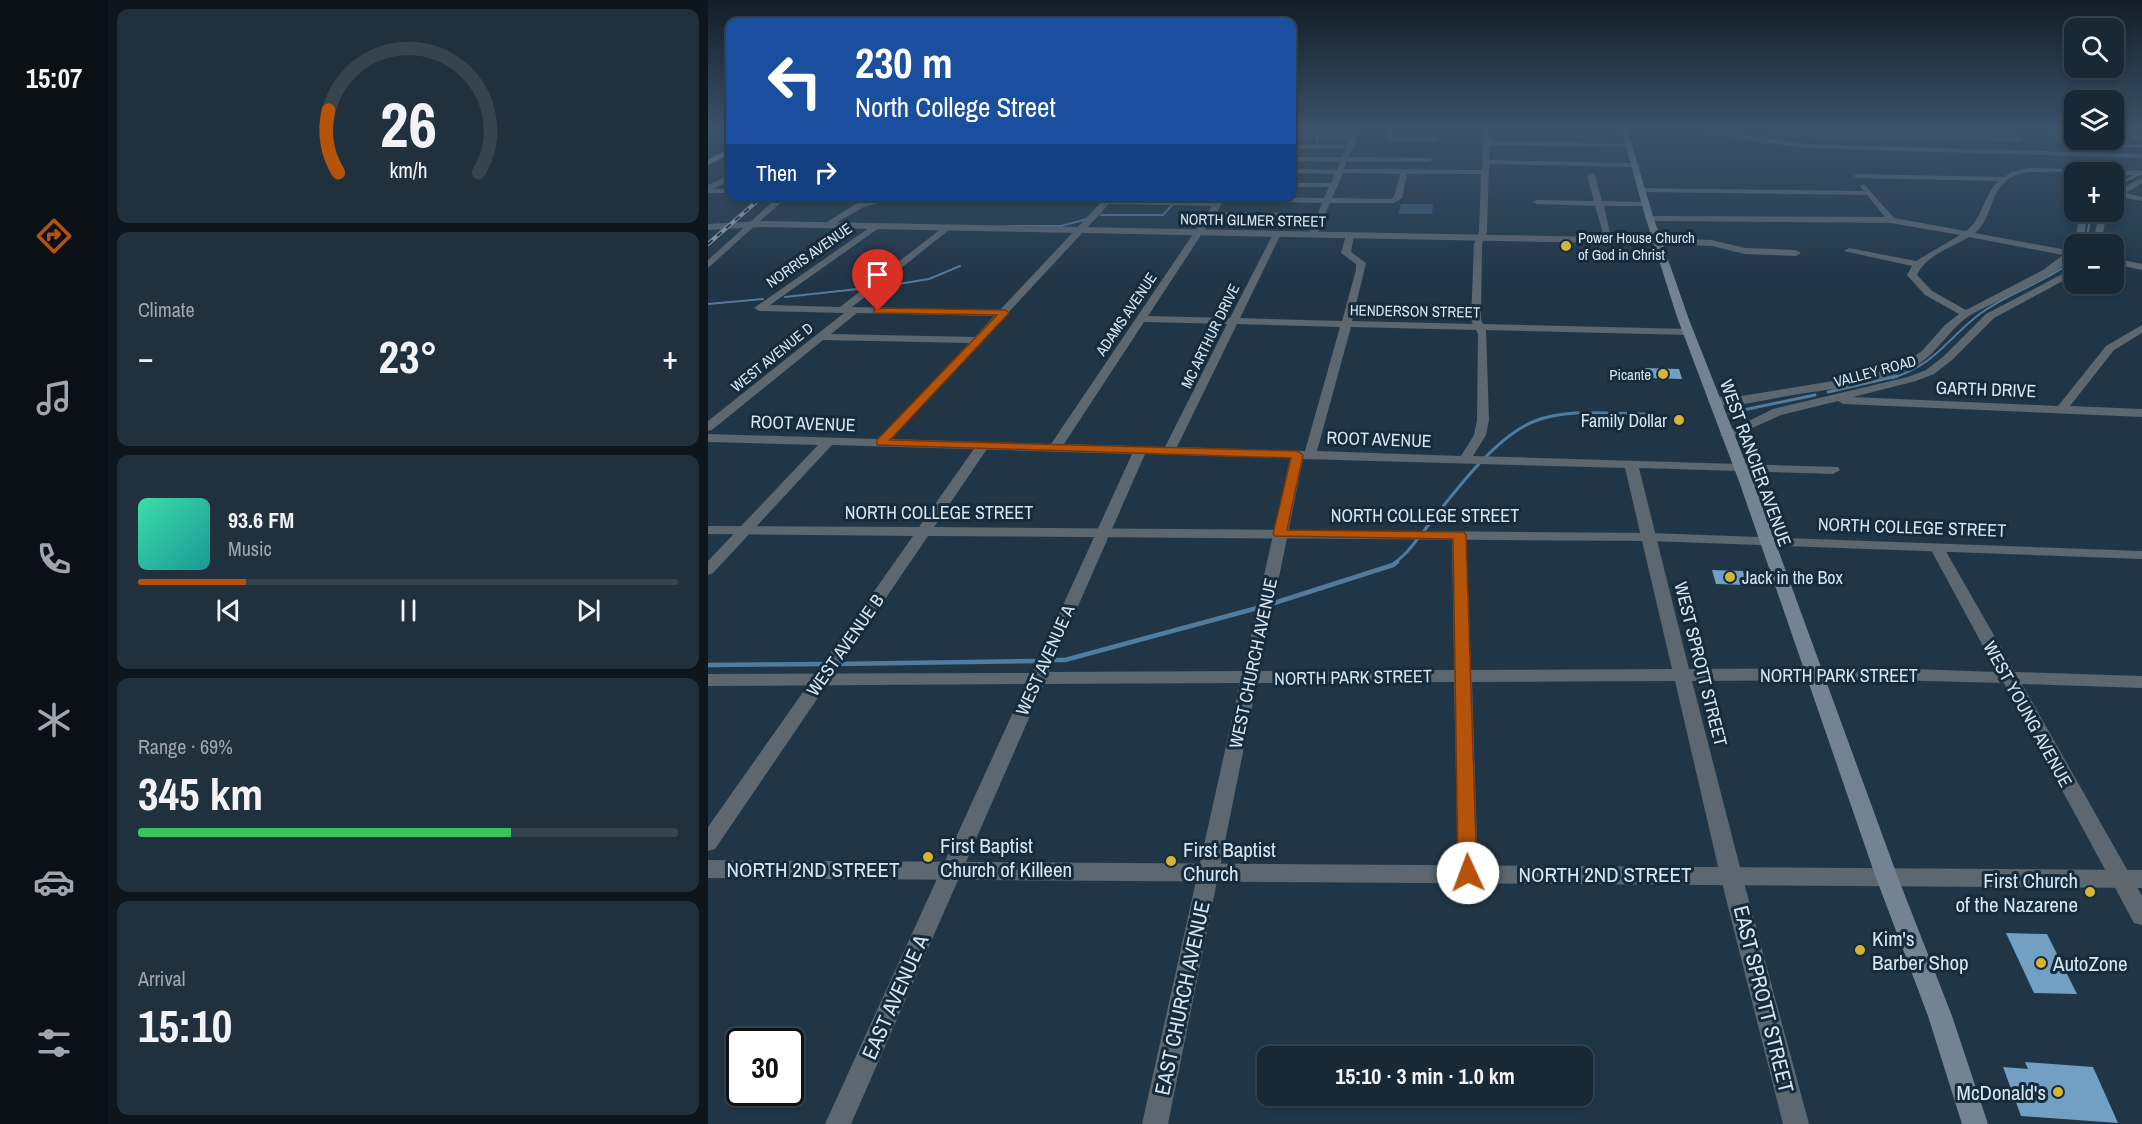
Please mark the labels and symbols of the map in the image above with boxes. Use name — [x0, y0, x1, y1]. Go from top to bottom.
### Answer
street label: NORTH GILMER STREET — [1180, 208, 1327, 232]
street label: NORRIS AVENUE — [762, 218, 856, 292]
place label: Power House Church of God in Christ — [1578, 227, 1695, 265]
marker: Power House Church of God in Christ — [1559, 239, 1573, 253]
pin — [852, 249, 903, 311]
street label: ADAMS AVENUE — [1090, 268, 1162, 361]
street label: MC ARTHUR DRIVE — [1176, 280, 1244, 392]
street label: HENDERSON STREET — [1350, 299, 1481, 323]
street label: WEST AVENUE D — [727, 317, 818, 397]
street label: VALLEY ROAD — [1832, 350, 1919, 392]
place label: Picante — [1609, 364, 1651, 385]
marker: Picante — [1656, 367, 1670, 381]
street label: GARTH DRIVE — [1935, 375, 2037, 403]
street label: WEST RANCIER AVENUE — [1714, 376, 1798, 550]
place label: Family Dollar — [1581, 408, 1667, 433]
street label: ROOT AVENUE — [750, 409, 856, 437]
marker: Family Dollar — [1672, 413, 1686, 427]
street label: ROOT AVENUE — [1326, 425, 1432, 453]
street label: NORTH COLLEGE STREET — [845, 500, 1033, 525]
street label: NORTH COLLEGE STREET — [1331, 503, 1519, 528]
street label: NORTH COLLEGE STREET — [1817, 511, 2007, 543]
place label: Jack in the Box — [1742, 565, 1844, 590]
marker: Jack in the Box — [1723, 570, 1737, 584]
street label: WEST CHURCH AVENUE — [1223, 576, 1283, 750]
street label: WEST SPROTT STREET — [1668, 579, 1734, 749]
street label: WEST AVENUE B — [801, 589, 890, 701]
street label: WEST AVENUE A — [1009, 601, 1081, 719]
street label: WEST YOUNG AVENUE — [1977, 637, 2079, 791]
street label: NORTH PARK STREET — [1274, 663, 1432, 691]
street label: NORTH PARK STREET — [1760, 663, 1918, 688]
place label: First Baptist Church of Killeen — [940, 831, 1072, 884]
place label: First Baptist Church — [1183, 835, 1276, 888]
position arrow — [1436, 841, 1500, 905]
marker: First Baptist Church of Killeen — [921, 850, 935, 864]
marker: First Baptist Church — [1164, 854, 1178, 868]
street label: NORTH 2ND STREET — [727, 855, 900, 884]
street label: NORTH 2ND STREET — [1519, 860, 1692, 889]
place label: First Church of the Nazarene — [1955, 866, 2078, 919]
marker: First Church of the Nazarene — [2083, 885, 2097, 899]
street label: EAST CHURCH AVENUE — [1147, 898, 1217, 1098]
street label: EAST SPROTT STREET — [1727, 902, 1801, 1096]
place label: Kim's Barber Shop — [1872, 924, 1969, 977]
street label: EAST AVENUE A — [855, 930, 936, 1064]
marker: Kim's Barber Shop — [1853, 943, 1867, 957]
place label: AutoZone — [2052, 949, 2128, 978]
marker: AutoZone — [2034, 956, 2048, 970]
speed limit sign: 30 — [726, 1028, 804, 1106]
place label: McDonald's — [1957, 1078, 2046, 1107]
marker: McDonald's — [2051, 1085, 2065, 1099]

